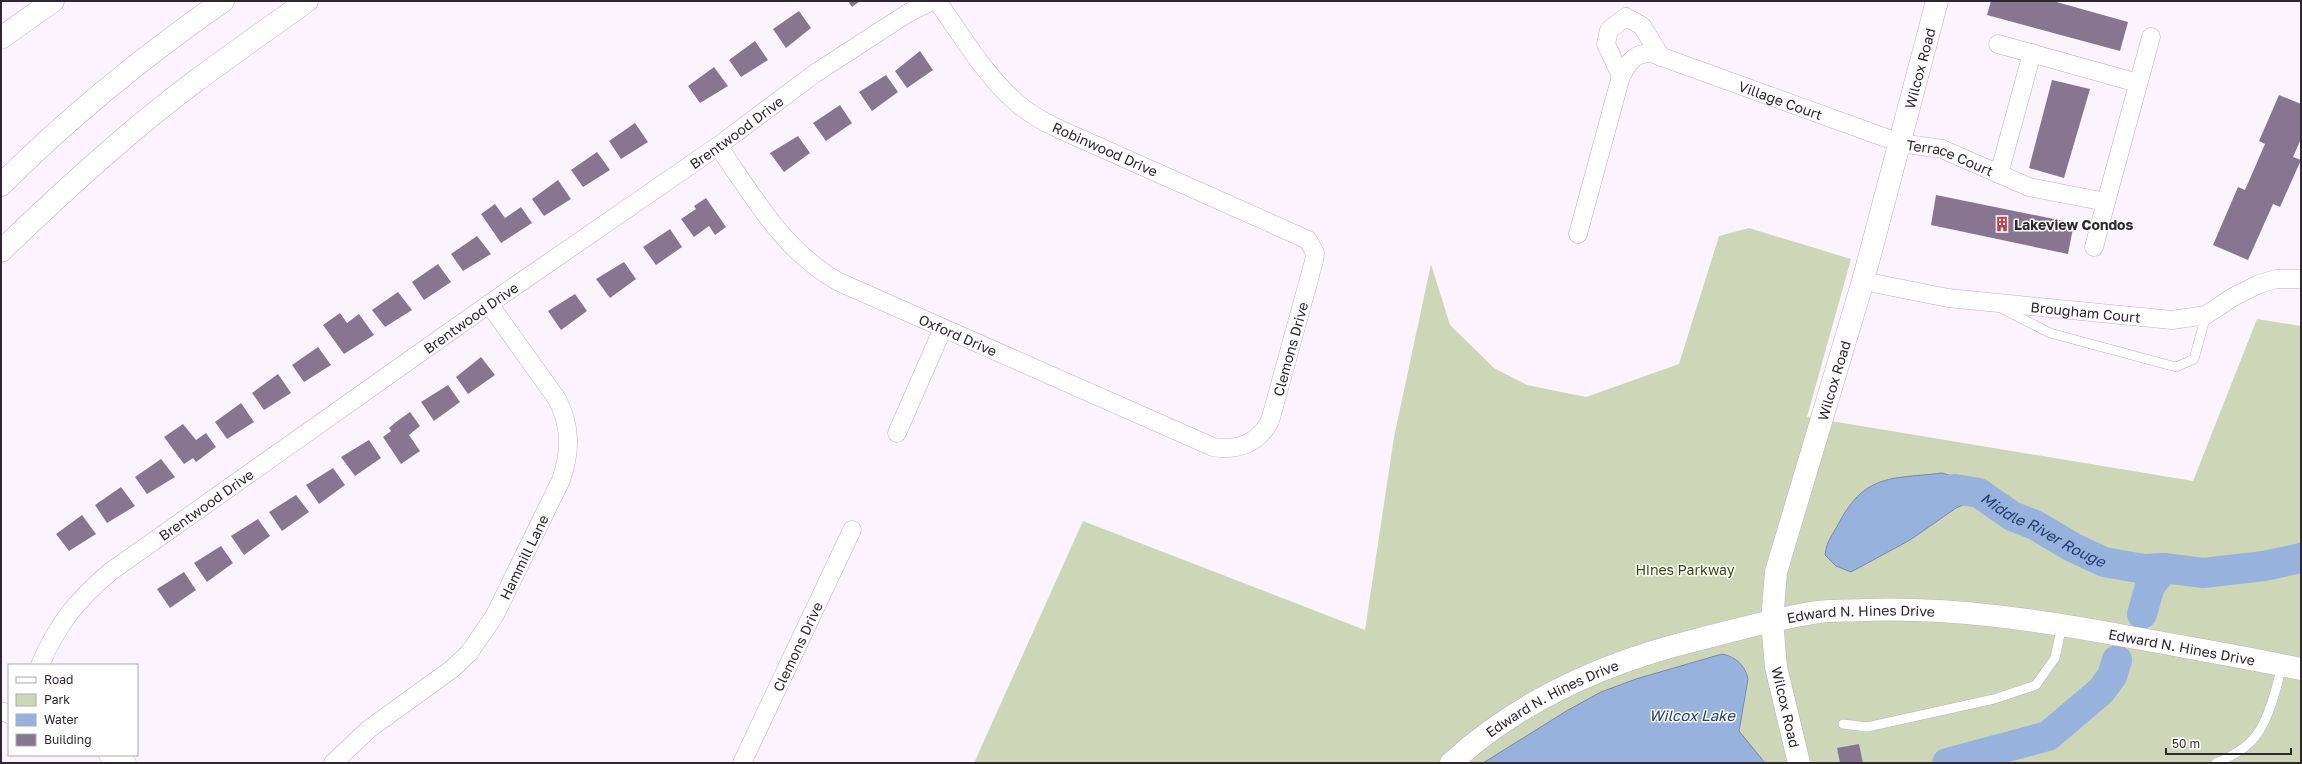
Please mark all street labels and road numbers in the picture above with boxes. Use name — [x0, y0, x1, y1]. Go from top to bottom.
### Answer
street label: Wilcox Road — [1900, 26, 1938, 110]
street label: Village Court — [1736, 77, 1825, 123]
street label: Brentwood Drive — [686, 92, 786, 172]
street label: Robinwood Drive — [1050, 118, 1160, 180]
street label: Terrace Court — [1905, 136, 1996, 179]
street label: Brentwood Drive — [420, 278, 521, 356]
street label: Brougham Court — [2030, 298, 2141, 325]
street label: Clemons Drive — [1269, 300, 1311, 398]
street label: Oxford Drive — [916, 310, 1000, 359]
street label: Wilcox Road — [1813, 338, 1853, 423]
street label: Brentwood Drive — [155, 465, 256, 543]
street label: Hammill Lane — [495, 512, 551, 602]
street label: Clemons Drive — [769, 599, 825, 694]
street label: Edward N. Hines Drive — [1785, 601, 1935, 626]
street label: Edward N. Hines Drive — [2107, 625, 2257, 668]
street label: Edward N. Hines Drive — [1482, 656, 1621, 740]
street label: Wilcox Road — [1768, 665, 1804, 749]

